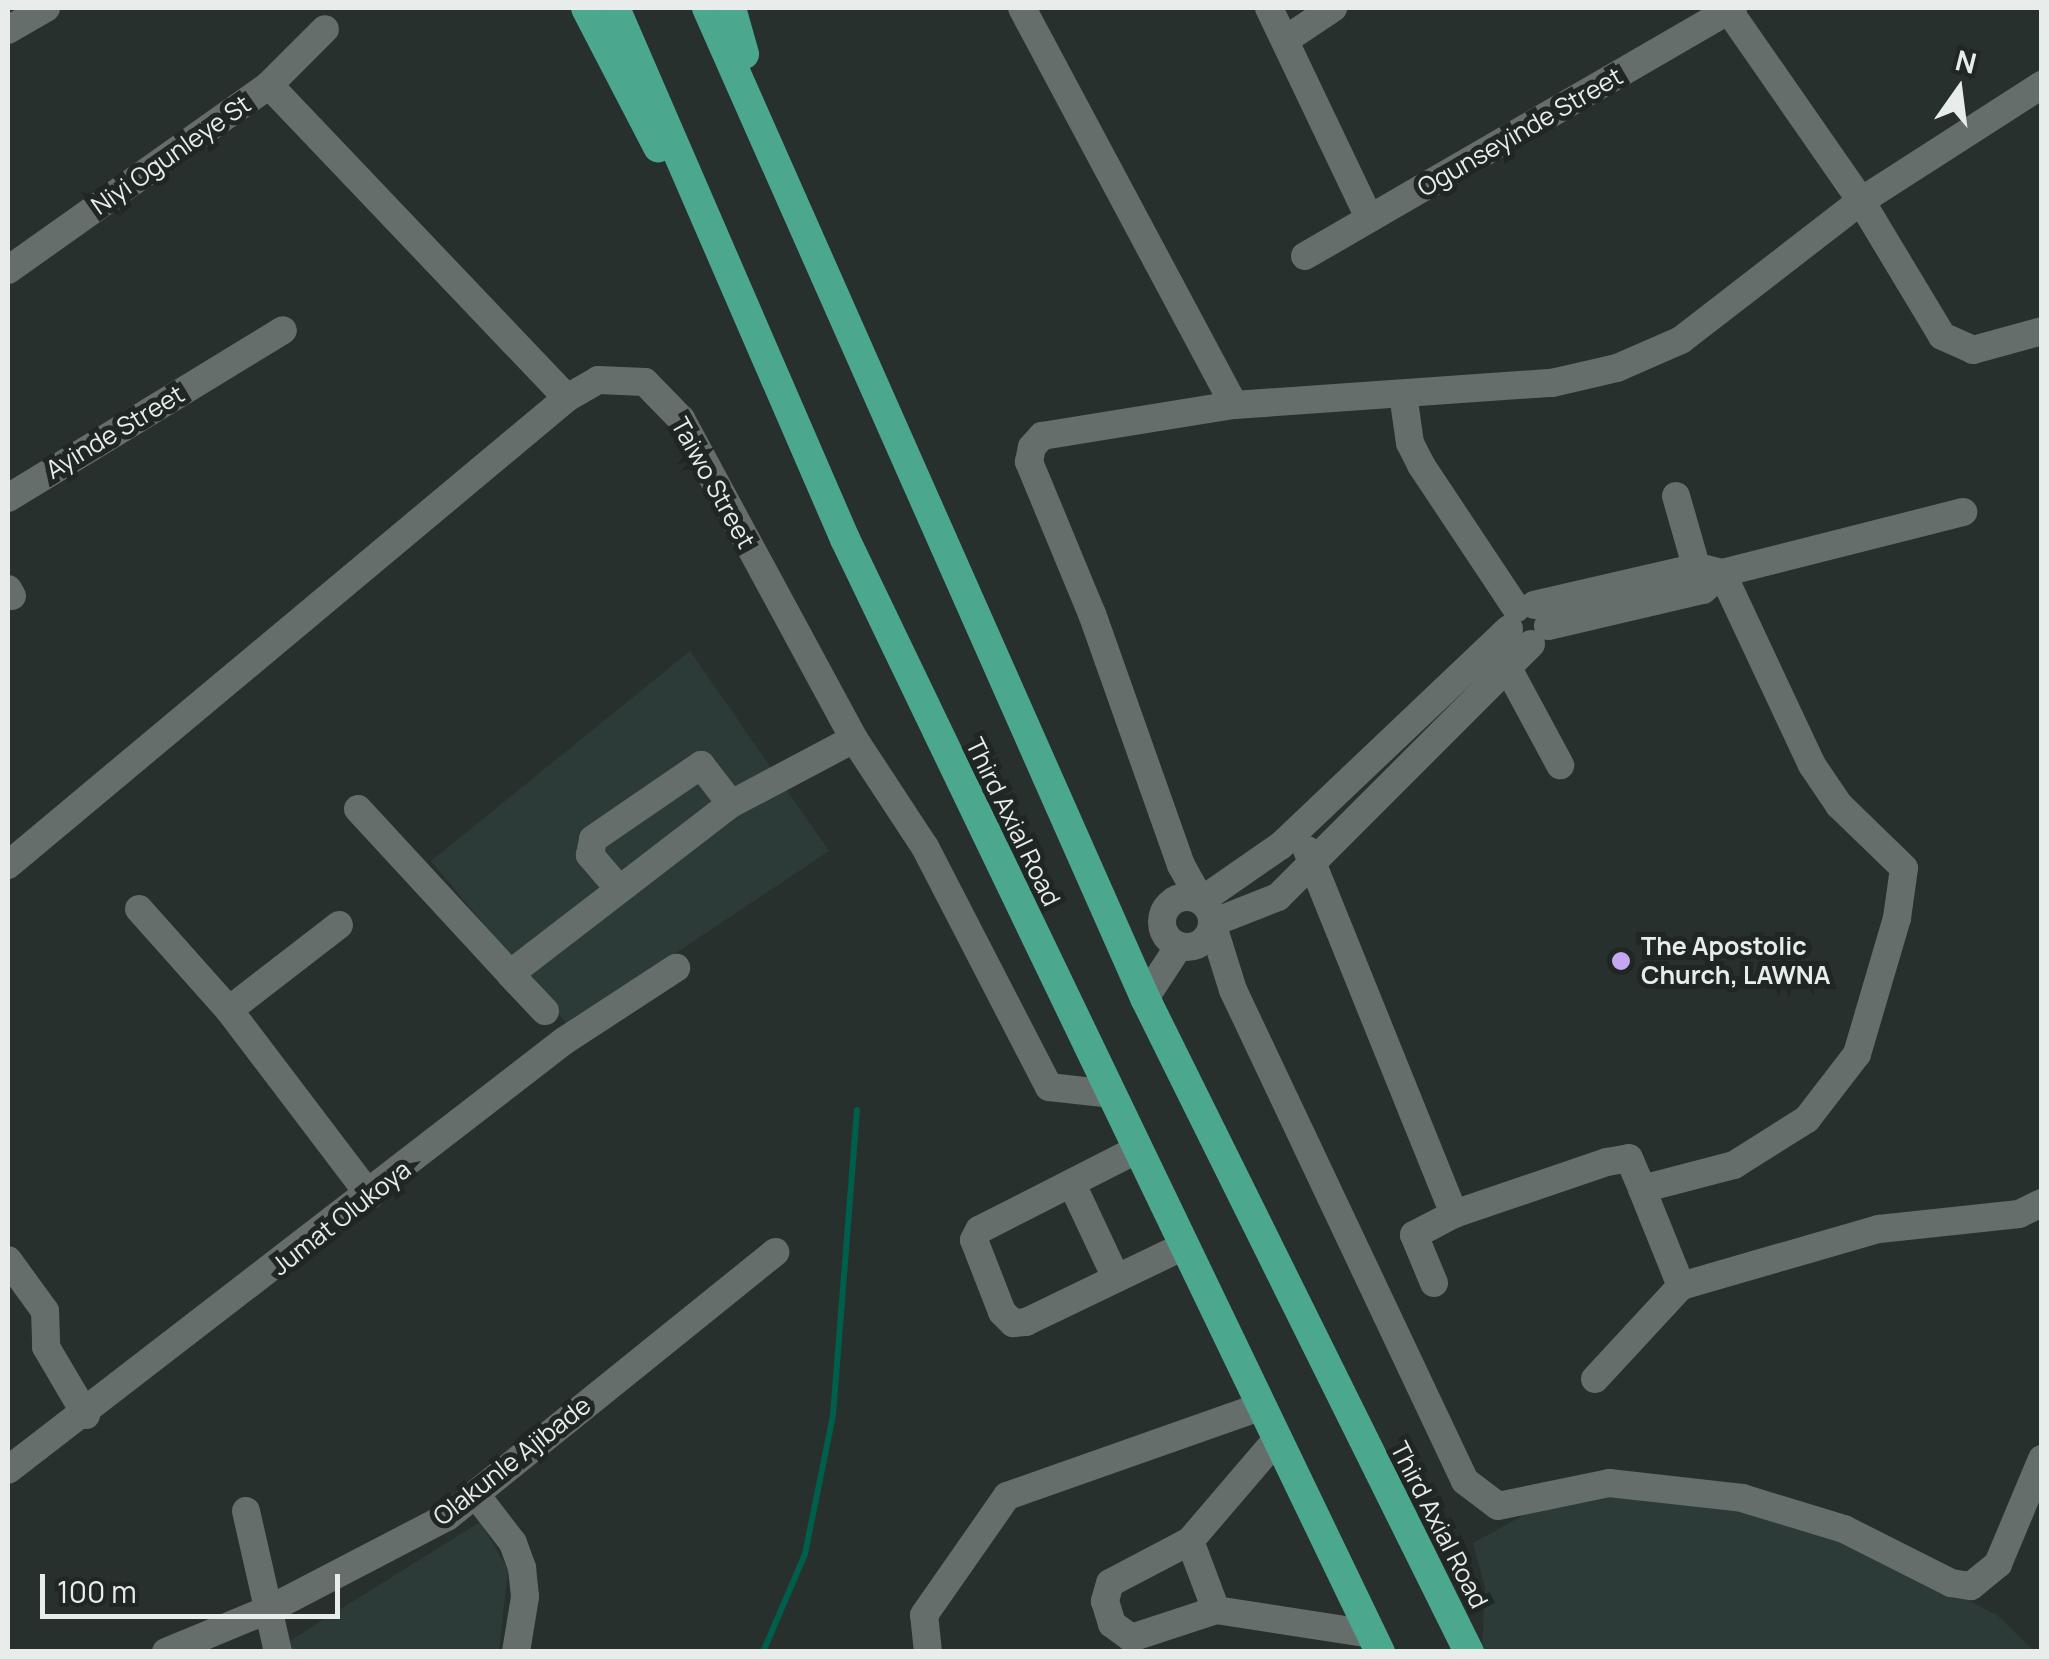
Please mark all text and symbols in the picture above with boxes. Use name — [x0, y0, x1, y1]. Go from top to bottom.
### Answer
north arrow — [1909, 40, 2009, 140]
text: N — [1952, 40, 1981, 82]
street label: Ogunseyinde Street — [1412, 61, 1628, 203]
street label: Niyi Ogunleye St — [86, 89, 256, 221]
street label: Ayinde Street — [40, 379, 190, 485]
street label: Taiwo Street — [665, 412, 761, 554]
street label: Third Axial Road — [959, 733, 1067, 911]
place label: The Apostolic Church, LAWNA — [1641, 932, 1831, 991]
marker: The Apostolic Church, LAWNA — [1610, 950, 1632, 972]
street label: Jumat Olukoya — [265, 1154, 417, 1282]
street label: Olakunle Ajibade — [427, 1390, 597, 1532]
street label: Third Axial Road — [1384, 1437, 1494, 1613]
scale bar — [45, 1554, 345, 1616]
text: 100 m — [57, 1571, 137, 1612]

